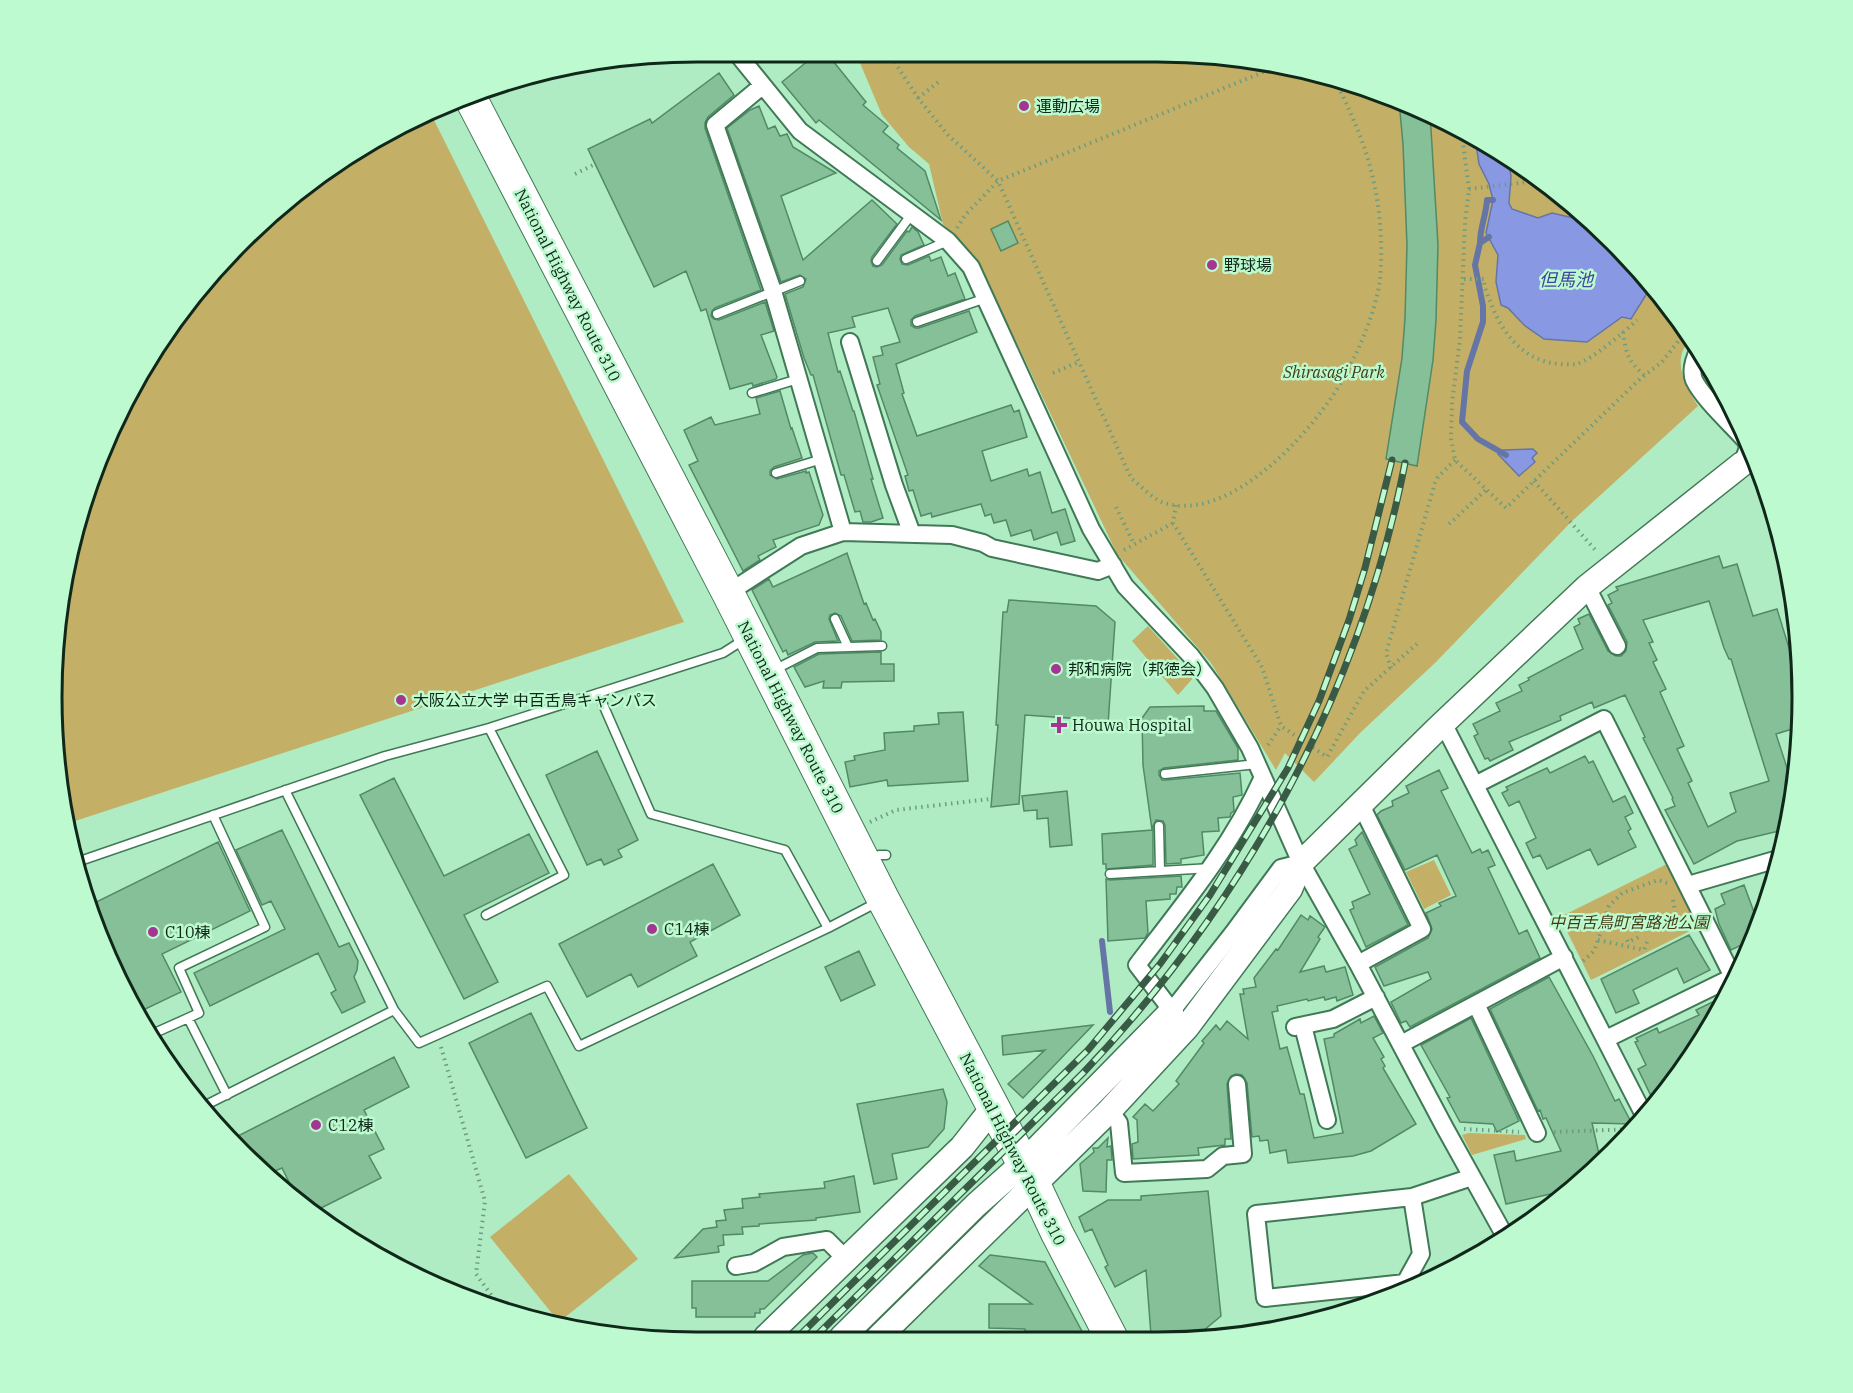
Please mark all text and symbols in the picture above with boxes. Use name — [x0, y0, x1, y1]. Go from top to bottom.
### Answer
place label: 運動広場 — [1036, 96, 1100, 116]
marker: 運動広場 — [1017, 99, 1031, 113]
street label: National Highway Route 310 — [511, 185, 625, 385]
place label: 野球場 — [1224, 255, 1272, 275]
marker: 野球場 — [1205, 258, 1219, 272]
water label: 但馬池 — [1539, 268, 1595, 291]
park label: Shirasagi Park — [1282, 362, 1385, 382]
street label: National Highway Route 310 — [734, 617, 848, 817]
place label: 邦和病院（邦徳会） — [1068, 659, 1212, 679]
marker: 邦和病院（邦徳会） — [1049, 662, 1063, 676]
place label: 大阪公立大学 中百舌鳥キャンパス — [413, 690, 657, 710]
marker: 大阪公立大学 中百舌鳥キャンパス — [394, 693, 408, 707]
place label: Houwa Hospital — [1072, 715, 1192, 735]
marker: Houwa Hospital — [1050, 716, 1068, 734]
park label: 中百舌鳥町宮路池公園 — [1549, 912, 1711, 932]
place label: C14棟 — [664, 919, 710, 939]
place label: C10棟 — [165, 922, 211, 942]
marker: C14棟 — [645, 922, 659, 936]
marker: C10棟 — [146, 925, 160, 939]
street label: National Highway Route 310 — [956, 1049, 1070, 1249]
place label: C12棟 — [328, 1115, 374, 1135]
marker: C12棟 — [309, 1118, 323, 1132]

